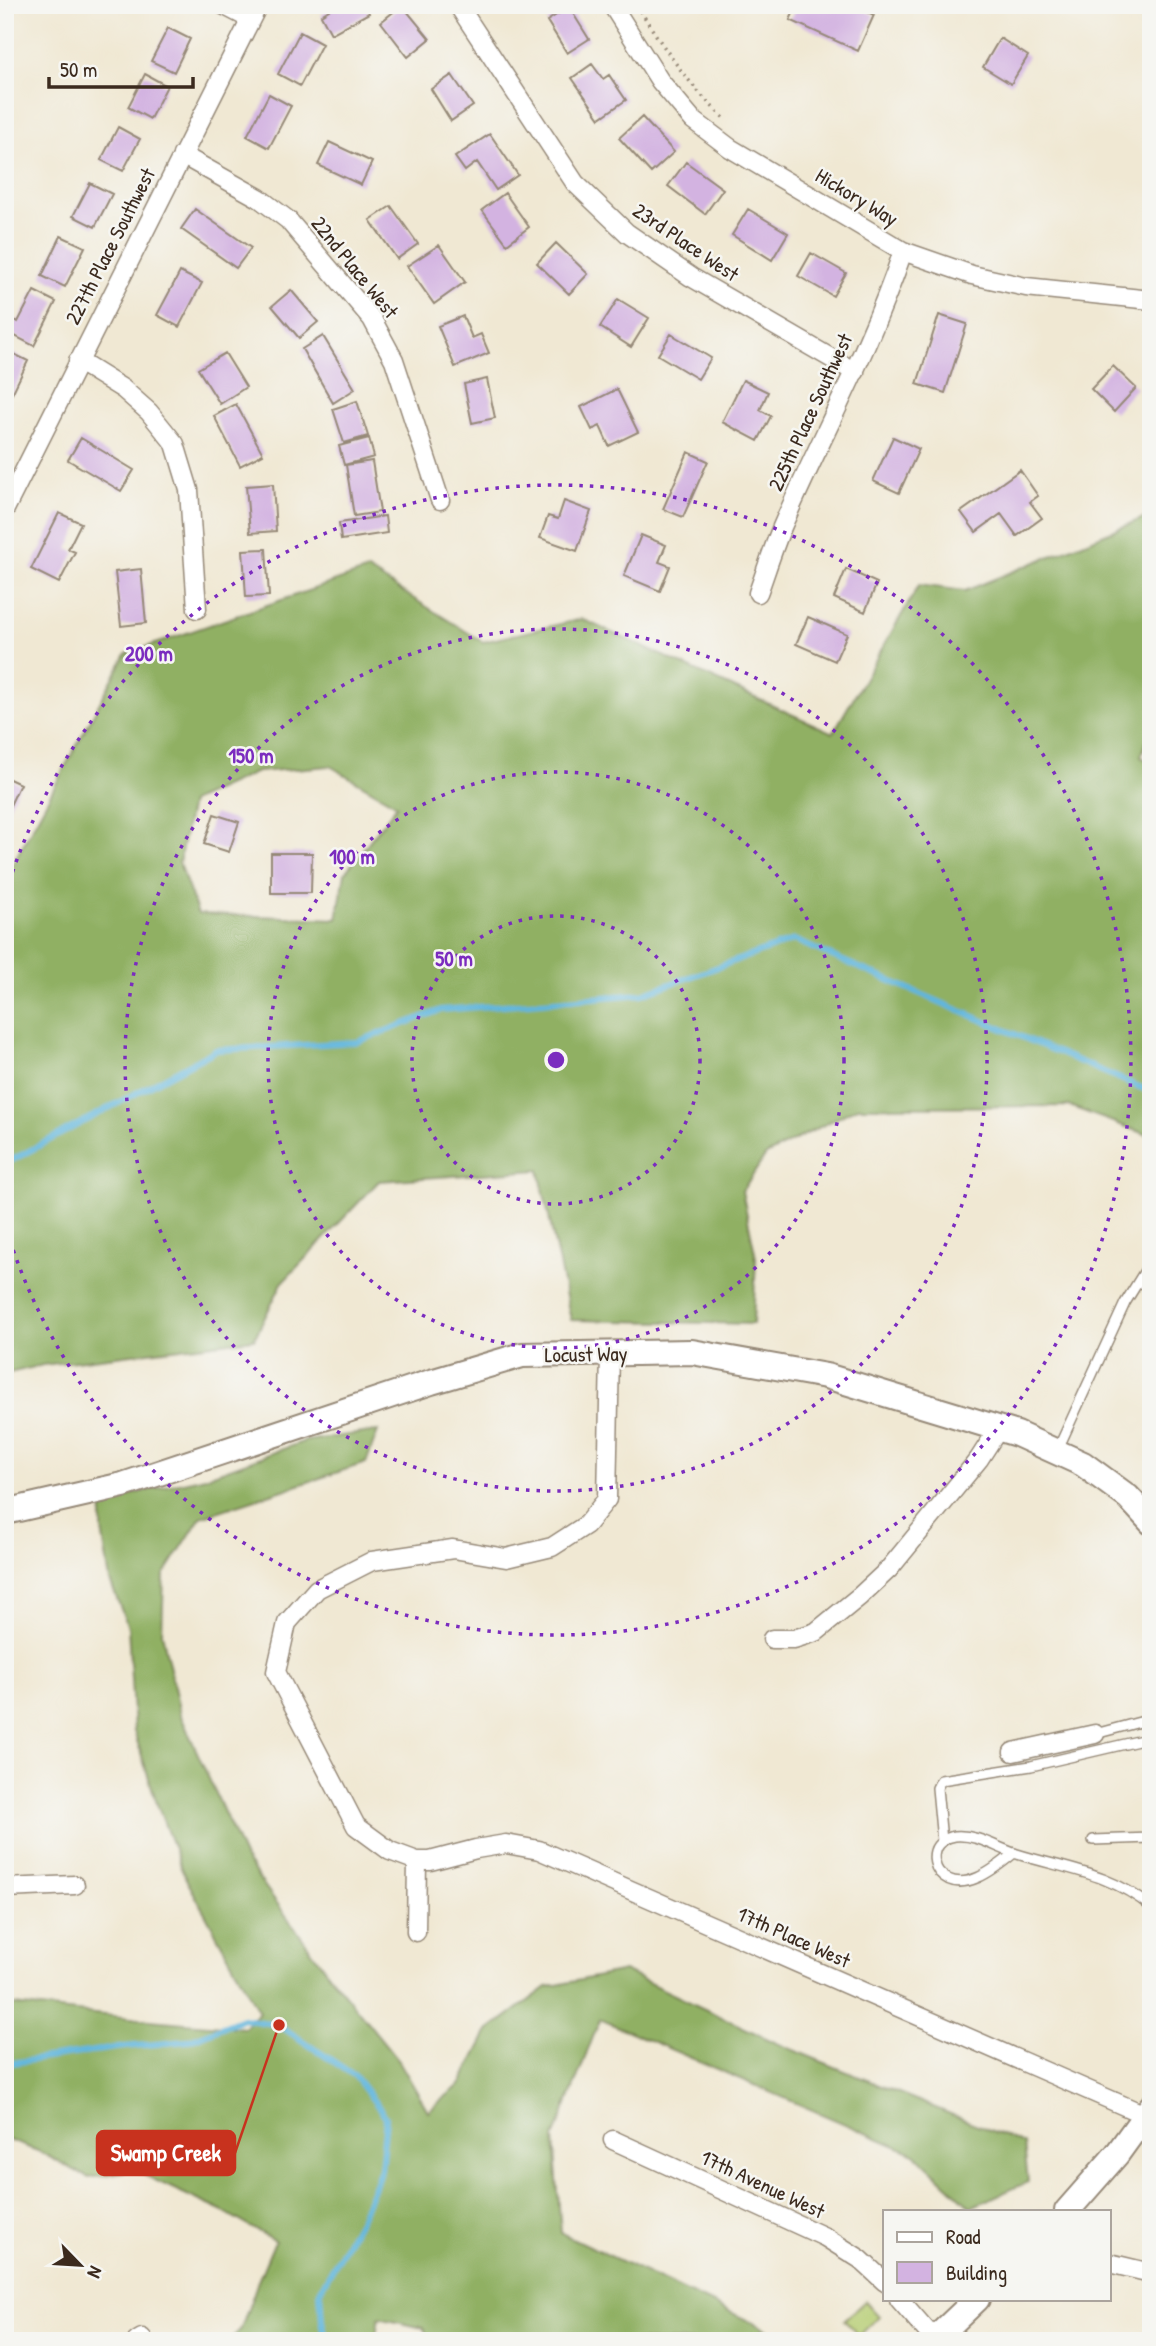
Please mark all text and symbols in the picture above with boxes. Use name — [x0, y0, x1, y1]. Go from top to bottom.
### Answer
scale bar — [49, 46, 192, 90]
text: 50 m — [60, 55, 97, 84]
street label: Hickory Way — [810, 161, 904, 233]
street label: 227th Place Southwest — [58, 162, 162, 329]
street label: 23rd Place West — [627, 196, 745, 289]
street label: 22nd Place West — [305, 210, 406, 325]
street label: 225th Place Southwest — [761, 328, 860, 495]
text: 200 m — [125, 639, 173, 668]
text: 150 m — [228, 741, 274, 770]
text: 100 m — [329, 842, 375, 871]
text: 50 m — [435, 944, 473, 973]
centre of rings — [544, 1048, 568, 1072]
street label: Locust Way — [544, 1339, 628, 1369]
street label: 17th Place West — [733, 1899, 856, 1975]
callout: Swamp Creek — [97, 2131, 235, 2175]
text: Swamp Creek — [111, 2137, 222, 2169]
street label: 17th Avenue West — [696, 2143, 830, 2226]
legend — [883, 2210, 1110, 2300]
text: Road — [946, 2222, 980, 2251]
north arrow — [46, 2230, 116, 2300]
text: Building — [946, 2258, 1007, 2287]
text: N — [81, 2262, 109, 2282]

